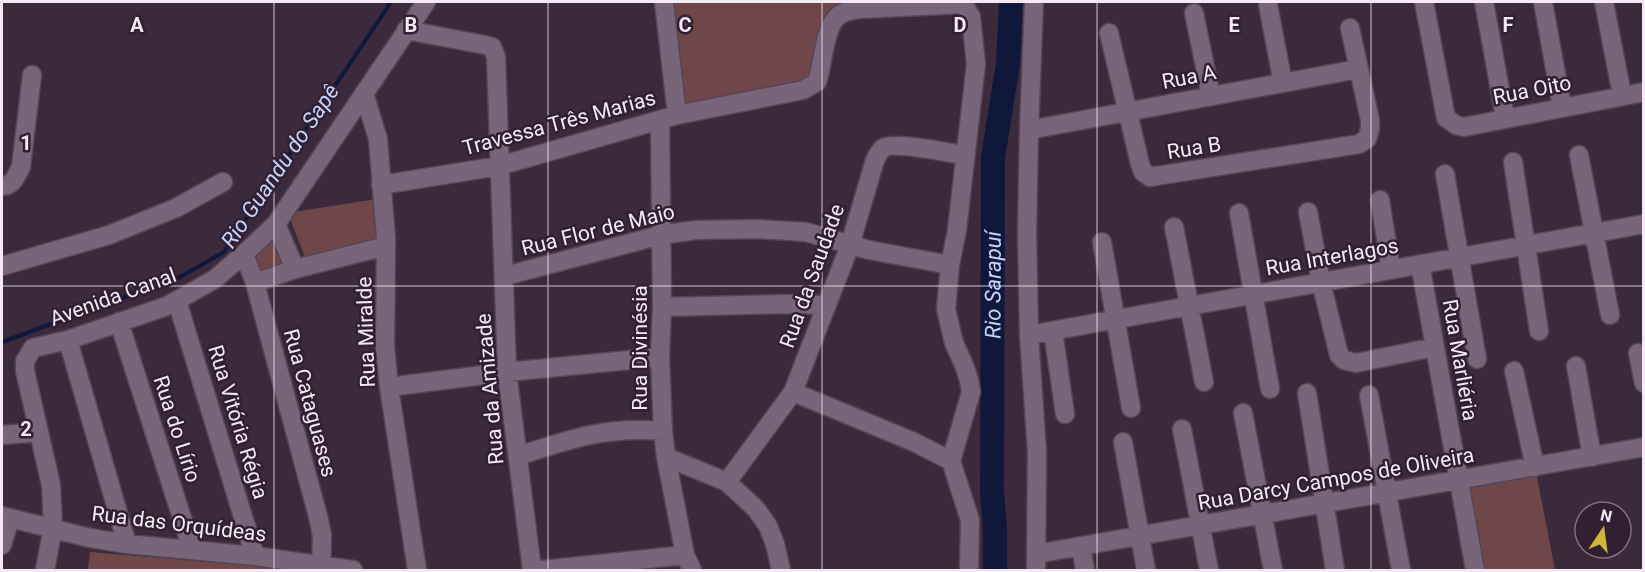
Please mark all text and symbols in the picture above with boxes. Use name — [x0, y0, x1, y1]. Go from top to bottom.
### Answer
text: A — [130, 13, 144, 37]
text: B — [405, 13, 417, 37]
text: C — [678, 13, 692, 37]
text: D — [954, 13, 967, 37]
text: E — [1228, 13, 1240, 37]
text: F — [1503, 13, 1514, 37]
street label: Rua A — [1160, 60, 1218, 94]
street label: Rua Oito — [1491, 71, 1573, 109]
water label: Rio Guandu do Sapê — [216, 79, 344, 253]
street label: Travessa Três Marias — [460, 86, 658, 160]
text: 1 — [20, 131, 32, 155]
street label: Rua B — [1165, 132, 1223, 164]
street label: Rua Flor de Maio — [519, 199, 677, 261]
street label: Rua da Saudade — [775, 201, 849, 351]
water label: Rio Sarapuí — [980, 229, 1005, 339]
street label: Rua Interlagos — [1264, 233, 1400, 281]
street label: Avenida Canal — [47, 263, 179, 331]
street label: Rua Miralde — [352, 276, 380, 388]
street label: Rua Divinésia — [628, 285, 652, 411]
street label: Rua Marliéria — [1438, 297, 1482, 423]
street label: Rua da Amizade — [471, 312, 509, 466]
street label: Rua Cataguases — [279, 326, 341, 480]
street label: Rua Vitória Régia — [203, 342, 273, 502]
street label: Rua do Lírio — [148, 373, 206, 485]
text: 2 — [20, 417, 32, 441]
street label: Rua Darcy Campos de Oliveira — [1196, 443, 1476, 515]
north arrow — [1573, 500, 1633, 560]
street label: Rua das Orquídeas — [90, 501, 268, 547]
text: N — [1599, 505, 1614, 526]

